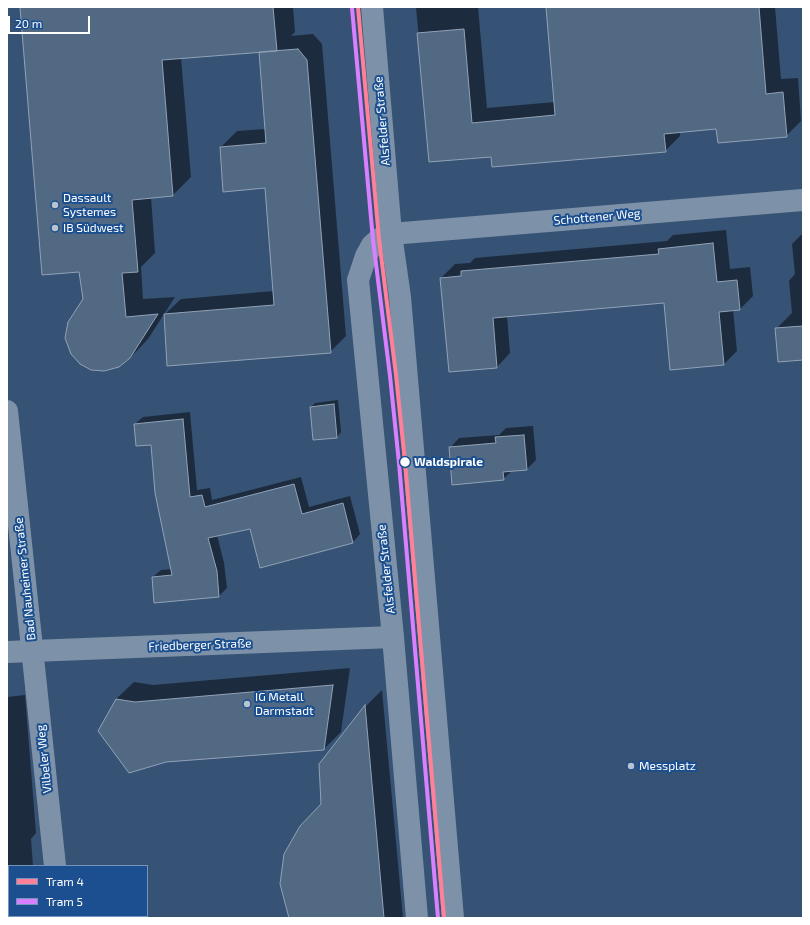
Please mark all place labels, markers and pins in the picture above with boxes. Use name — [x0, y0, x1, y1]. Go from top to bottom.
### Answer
place label: Dassault Systemes — [63, 191, 116, 219]
marker: Dassault Systemes — [50, 200, 60, 210]
place label: IB Südwest — [63, 221, 124, 235]
marker: IB Südwest — [50, 223, 60, 233]
marker: Waldspirale — [398, 455, 412, 469]
place label: Waldspirale — [414, 455, 483, 469]
place label: IG Metall Darmstadt — [255, 690, 314, 718]
marker: IG Metall Darmstadt — [242, 699, 252, 709]
place label: Messplatz — [639, 759, 696, 773]
marker: Messplatz — [626, 761, 636, 771]

